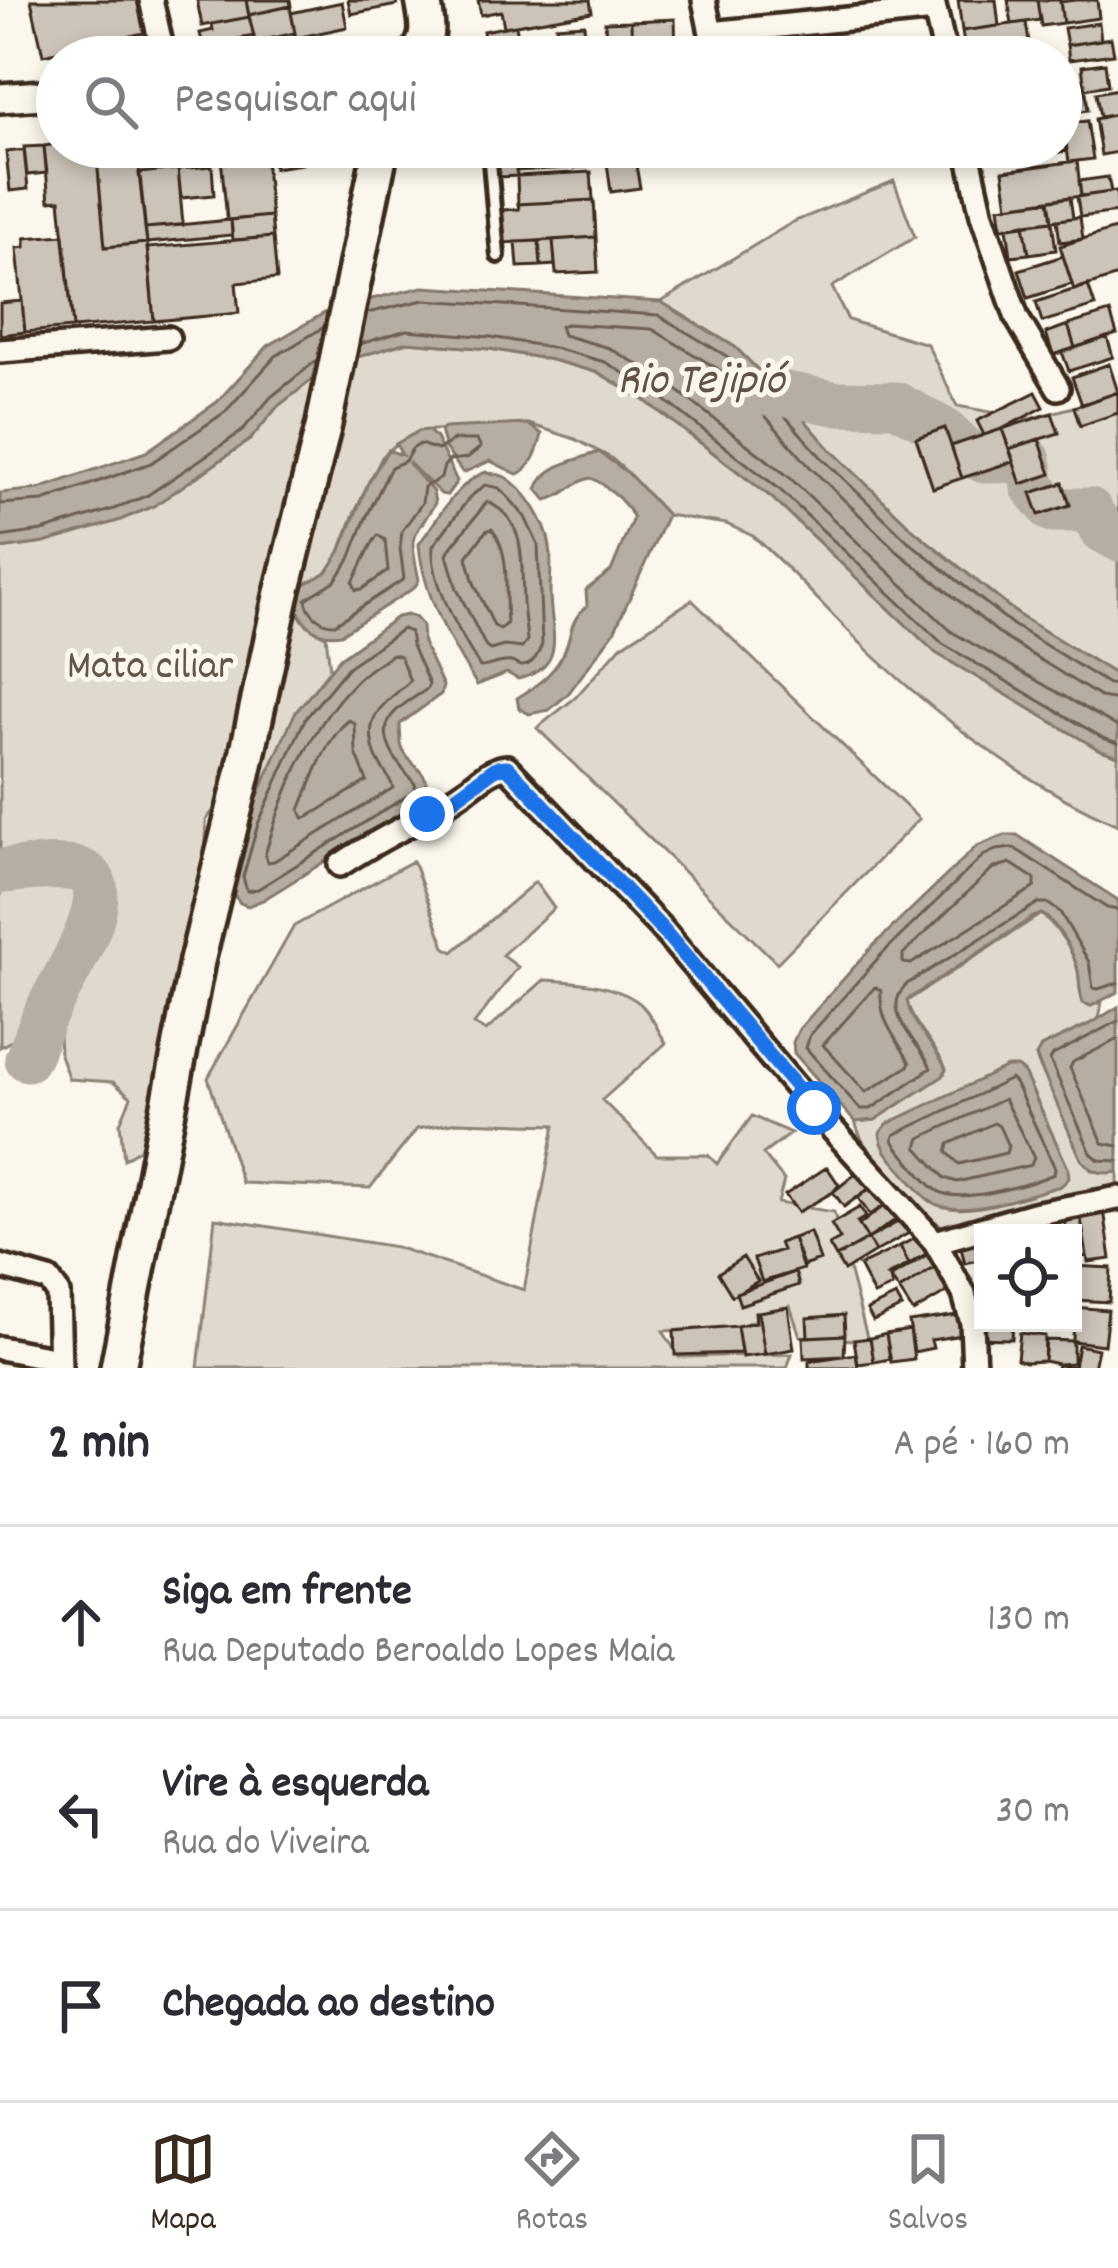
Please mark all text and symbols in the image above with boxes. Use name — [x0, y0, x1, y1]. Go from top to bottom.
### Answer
search box — [36, 36, 1082, 168]
icon: search — [78, 69, 144, 135]
text: Pesquisar aqui — [174, 70, 417, 134]
water label: Rio Tejipió — [617, 351, 790, 415]
park label: Mata ciliar — [67, 639, 234, 699]
route end — [400, 787, 454, 841]
route start — [787, 1081, 841, 1135]
map controls — [974, 1224, 1082, 1332]
button: locate — [974, 1224, 1082, 1332]
text: 2 min — [48, 1410, 150, 1482]
text: A pé · 160 m — [894, 1419, 1070, 1474]
text: Siga em frente — [162, 1562, 412, 1626]
icon: ahead — [48, 1589, 114, 1655]
text: 130 m — [987, 1594, 1070, 1649]
text: Rua Deputado Beroaldo Lopes Maia — [162, 1626, 674, 1681]
text: Vire à esquerda — [162, 1754, 428, 1818]
icon: left — [48, 1781, 114, 1847]
text: 30 m — [996, 1786, 1070, 1841]
text: Rua do Viveira — [162, 1818, 369, 1873]
icon: arrive — [48, 1973, 114, 2039]
text: Chegada ao destino — [162, 1974, 495, 2038]
tab: Mapa — [150, 2126, 216, 2245]
tab: Rotas — [516, 2126, 588, 2245]
tab: Salvos — [888, 2126, 968, 2245]

